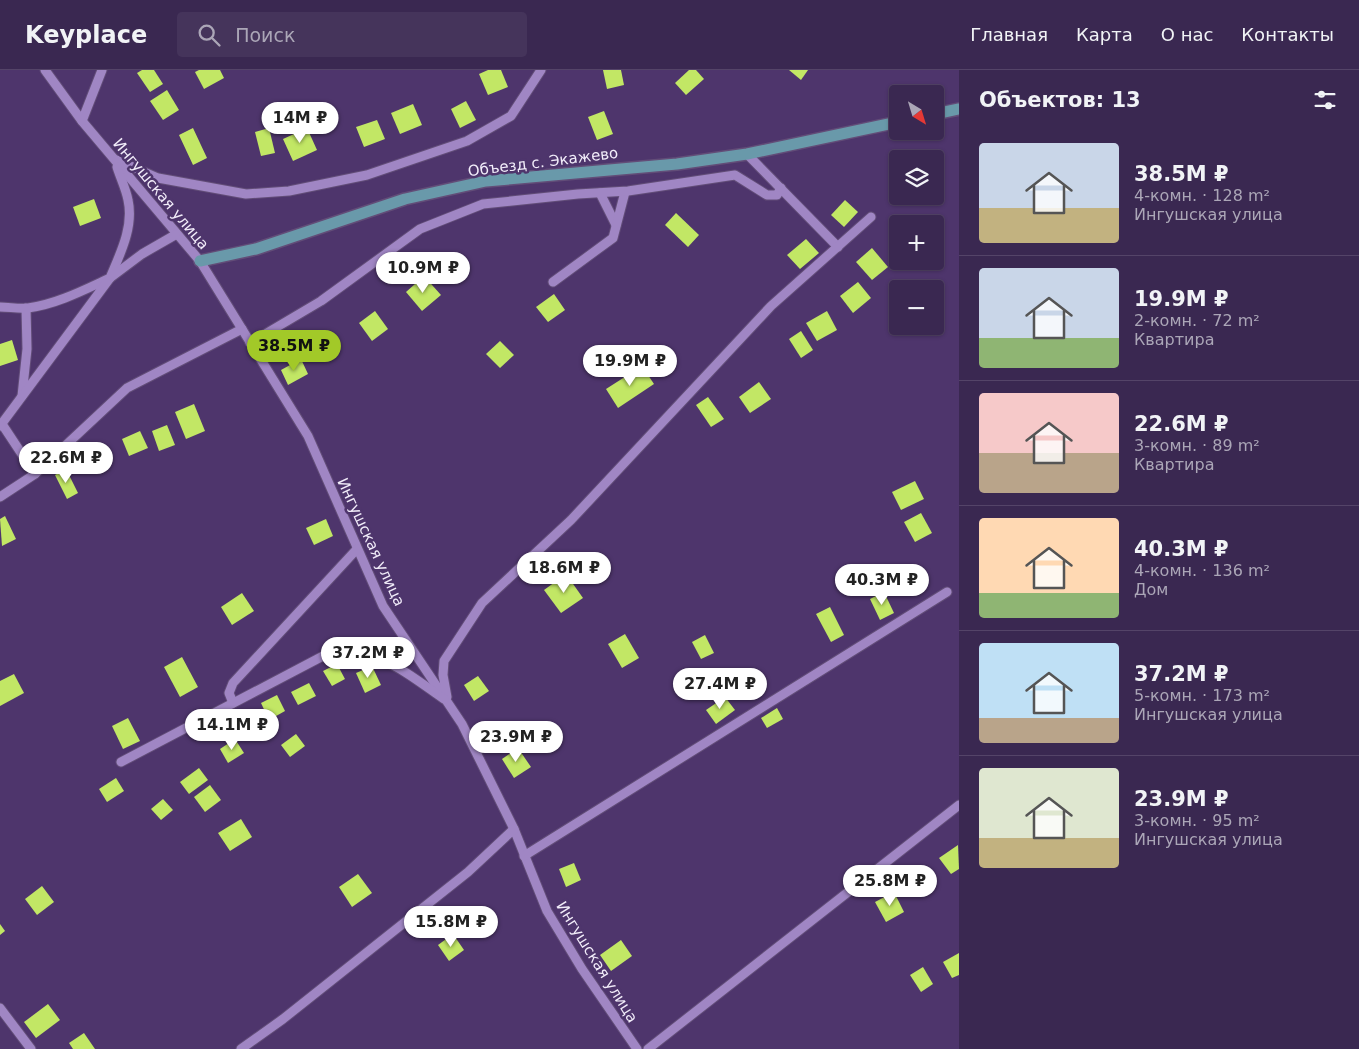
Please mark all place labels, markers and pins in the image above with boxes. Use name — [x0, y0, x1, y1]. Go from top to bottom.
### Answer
pin: 14M ₽ — [265, 102, 335, 144]
pin: 10.9M ₽ — [377, 252, 469, 294]
pin: 38.5M ₽ — [248, 330, 340, 372]
pin: 19.9M ₽ — [584, 344, 676, 387]
pin: 22.6M ₽ — [20, 442, 112, 484]
pin: 18.6M ₽ — [518, 552, 610, 594]
pin: 40.3M ₽ — [836, 564, 928, 606]
pin: 37.2M ₽ — [322, 636, 414, 679]
pin: 27.4M ₽ — [674, 668, 766, 710]
pin: 14.1M ₽ — [186, 708, 278, 751]
pin: 23.9M ₽ — [470, 720, 562, 763]
pin: 25.8M ₽ — [844, 864, 936, 907]
pin: 15.8M ₽ — [405, 906, 497, 948]

